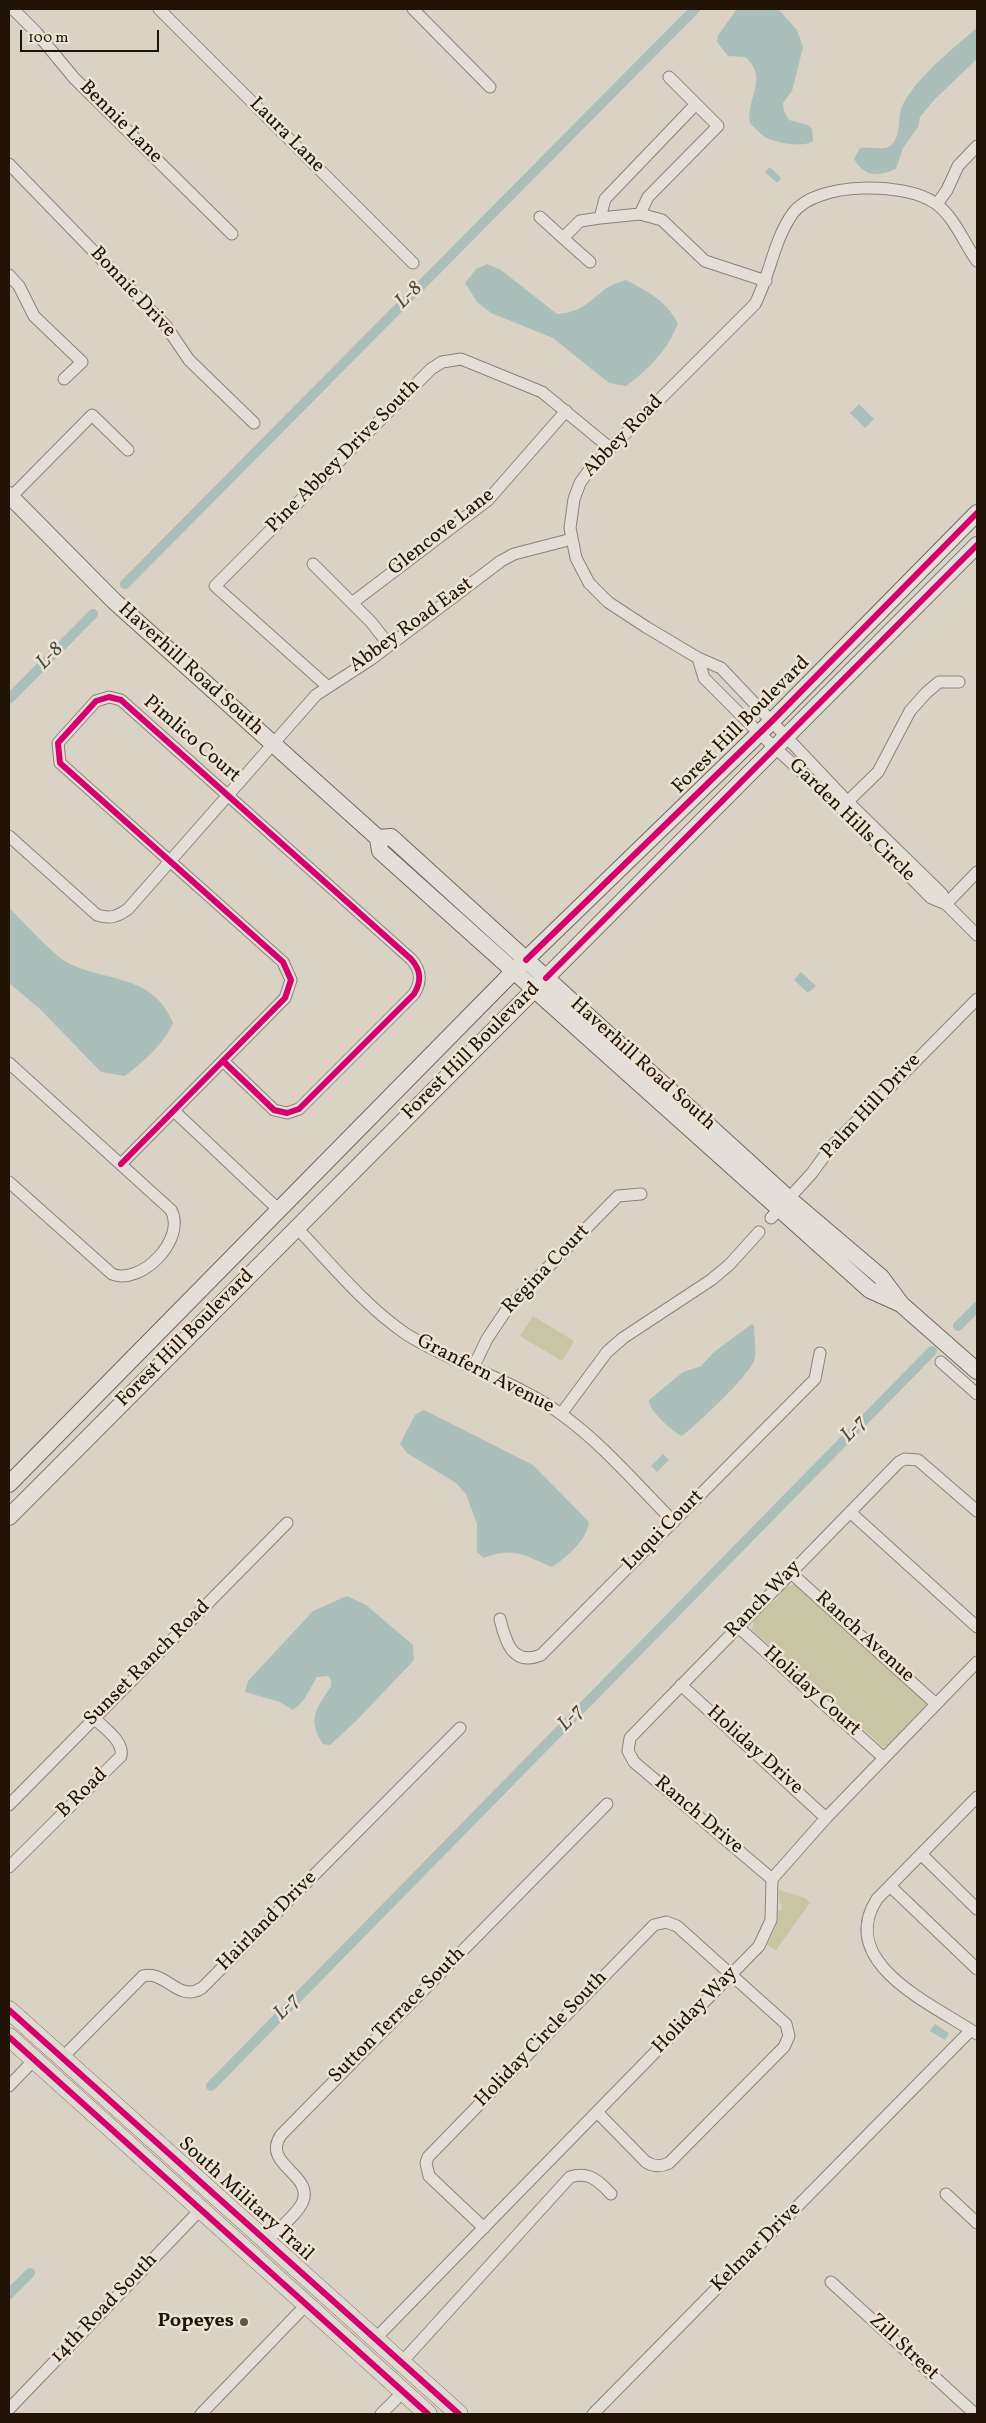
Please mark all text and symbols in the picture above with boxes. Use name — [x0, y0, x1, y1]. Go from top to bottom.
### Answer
scale bar — [22, 20, 161, 52]
text: 100 m — [28, 28, 68, 49]
street label: Bennie Lane — [73, 76, 167, 170]
street label: Laura Lane — [243, 93, 329, 179]
street label: Bonnie Drive — [84, 243, 180, 343]
water label: L-8 — [391, 277, 429, 315]
street label: Pine Abbey Drive South — [262, 375, 426, 539]
street label: Abbey Road — [579, 391, 669, 483]
street label: Glencove Lane — [384, 484, 500, 582]
street label: Abbey Road East — [346, 573, 478, 679]
street label: Haverhill Road South — [112, 598, 268, 742]
water label: L-8 — [32, 638, 70, 676]
street label: Forest Hill Boulevard — [668, 652, 816, 800]
street label: Pimlico Court — [137, 691, 245, 789]
street label: Garden Hills Circle — [783, 754, 919, 888]
street label: Forest Hill Boulevard — [398, 978, 546, 1126]
street label: Haverhill Road South — [564, 993, 720, 1137]
street label: Palm Hill Drive — [817, 1049, 927, 1165]
street label: Regina Court — [498, 1220, 596, 1320]
street label: Forest Hill Boulevard — [112, 1265, 260, 1413]
street label: Granfern Avenue — [412, 1330, 558, 1420]
water label: L-7 — [836, 1411, 874, 1449]
street label: Luqui Court — [618, 1485, 710, 1577]
street label: Ranch Way — [721, 1556, 807, 1644]
street label: Ranch Avenue — [809, 1587, 919, 1689]
street label: Sunset Ranch Road — [80, 1596, 216, 1732]
street label: Holiday Court — [757, 1642, 865, 1742]
water label: L-7 — [553, 1700, 591, 1738]
street label: Holiday Drive — [701, 1701, 807, 1801]
street label: B Road — [53, 1764, 113, 1824]
street label: Ranch Drive — [649, 1772, 747, 1860]
street label: Hairland Drive — [213, 1867, 323, 1977]
street label: Sutton Terrace South — [325, 1943, 471, 2089]
street label: Holiday Way — [649, 1962, 743, 2060]
street label: Holiday Circle South — [471, 1967, 613, 2113]
water label: L-7 — [269, 1989, 307, 2027]
street label: South Military Trail — [172, 2133, 318, 2267]
street label: Kelmar Drive — [707, 2198, 807, 2298]
street label: 14th Road South — [46, 2249, 164, 2369]
place label: Popeyes — [157, 2310, 234, 2334]
street label: Zill Street — [863, 2310, 943, 2386]
marker: Popeyes — [238, 2316, 250, 2328]

